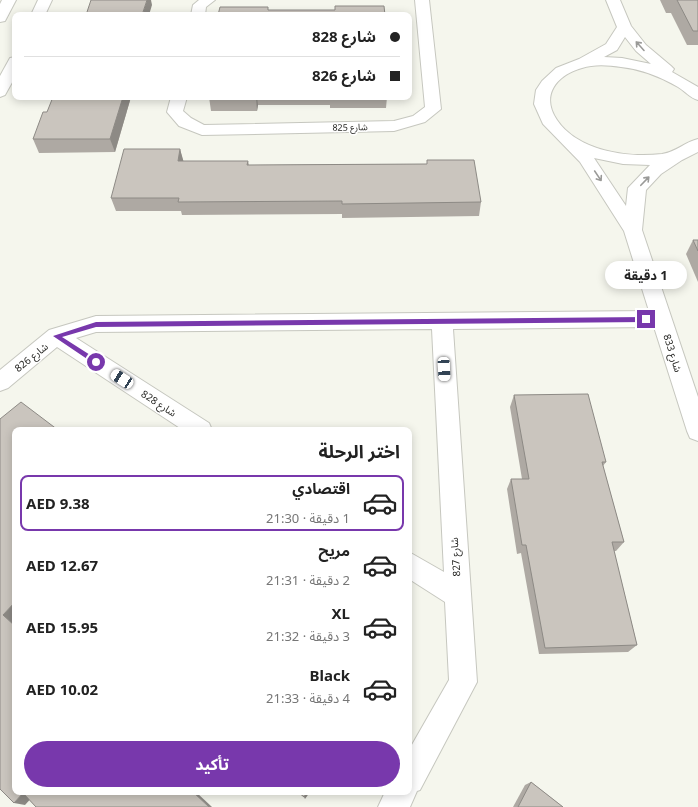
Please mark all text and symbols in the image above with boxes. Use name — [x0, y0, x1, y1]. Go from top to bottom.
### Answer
text: شارع 828 — [312, 26, 376, 46]
one-way arrow — [635, 41, 645, 51]
text: شارع 826 — [312, 65, 376, 85]
street label: شارع 825 — [332, 120, 368, 135]
one-way arrow — [594, 170, 602, 181]
one-way arrow — [640, 176, 650, 186]
callout: 1 دقيقة — [605, 261, 687, 289]
text: 1 دقيقة — [624, 266, 668, 284]
route end — [637, 310, 655, 328]
street label: شارع 833 — [659, 332, 686, 374]
street label: شارع 826 — [11, 339, 51, 376]
route start — [87, 353, 105, 371]
car — [437, 357, 451, 381]
car — [109, 367, 135, 391]
street label: شارع 828 — [138, 386, 179, 420]
text: اختر الرحلة — [318, 439, 400, 463]
text: اقتصادي — [292, 478, 350, 498]
icon: car — [362, 485, 398, 521]
text: AED 9.38 — [26, 493, 90, 513]
text: 1 دقيقة · 21:30 — [266, 509, 350, 527]
street label: شارع 827 — [447, 537, 464, 577]
text: مريح — [318, 540, 350, 560]
icon: car — [362, 547, 398, 583]
text: AED 12.67 — [26, 555, 98, 575]
text: 2 دقيقة · 21:31 — [266, 571, 350, 589]
text: XL — [332, 603, 350, 623]
icon: car — [362, 609, 398, 645]
text: AED 15.95 — [26, 617, 98, 637]
text: 3 دقيقة · 21:32 — [266, 627, 350, 645]
text: Black — [310, 665, 350, 685]
icon: car — [362, 671, 398, 707]
text: AED 10.02 — [26, 679, 98, 699]
text: 4 دقيقة · 21:33 — [266, 689, 350, 707]
button: تأكيد — [24, 741, 400, 787]

